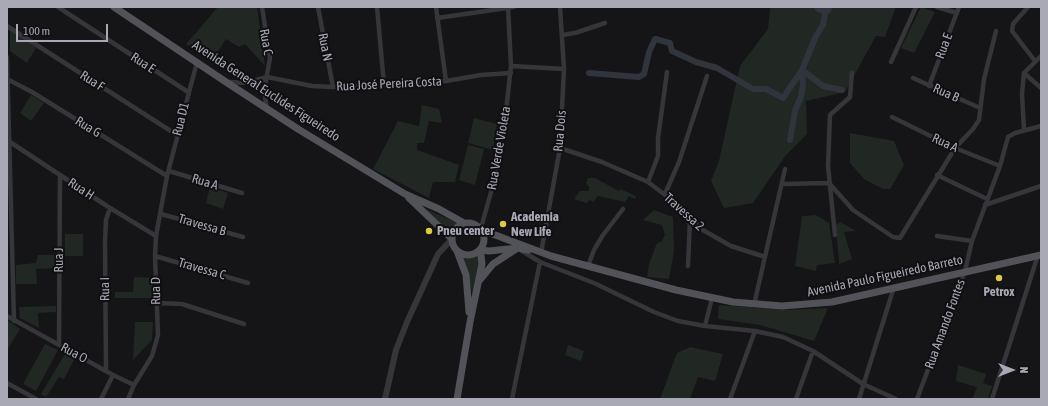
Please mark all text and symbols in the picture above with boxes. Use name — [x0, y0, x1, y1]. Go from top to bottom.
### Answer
scale bar — [18, 16, 110, 42]
text: 100 m — [23, 24, 50, 38]
street label: Rua C — [256, 28, 276, 56]
street label: Rua E — [932, 31, 956, 61]
street label: Rua N — [315, 32, 335, 62]
street label: Avenida General Euclides Figueiredo — [189, 37, 343, 145]
street label: Rua E — [128, 49, 158, 77]
street label: Rua F — [77, 67, 107, 95]
street label: Rua José Pereira Costa — [336, 73, 442, 95]
street label: Rua B — [931, 80, 961, 106]
street label: Rua D1 — [169, 101, 193, 137]
street label: Rua Verde Violeta — [484, 105, 514, 191]
street label: Rua Dois — [550, 110, 570, 152]
street label: Rua G — [72, 113, 104, 141]
street label: Rua A — [929, 130, 961, 156]
street label: Rua A — [190, 171, 220, 193]
street label: Rua H — [65, 175, 97, 203]
street label: Travessa 2 — [661, 190, 707, 234]
place label: Academia New Life — [511, 209, 559, 240]
street label: Travessa B — [176, 211, 228, 239]
marker: Academia New Life — [498, 219, 508, 229]
place label: Pneu center — [437, 223, 494, 239]
marker: Pneu center — [424, 226, 434, 236]
street label: Rua J — [51, 248, 67, 272]
street label: Avenida Paulo Figueiredo Barreto — [806, 252, 964, 300]
street label: Travessa C — [177, 255, 227, 283]
marker: Petrox — [994, 273, 1004, 283]
street label: Rua I — [97, 277, 113, 301]
street label: Rua D — [148, 277, 164, 305]
street label: Rua Amando Fontes — [922, 277, 968, 371]
place label: Petrox — [984, 284, 1014, 300]
street label: Rua O — [58, 339, 90, 367]
north arrow — [992, 350, 1032, 390]
text: N — [1018, 367, 1030, 373]

